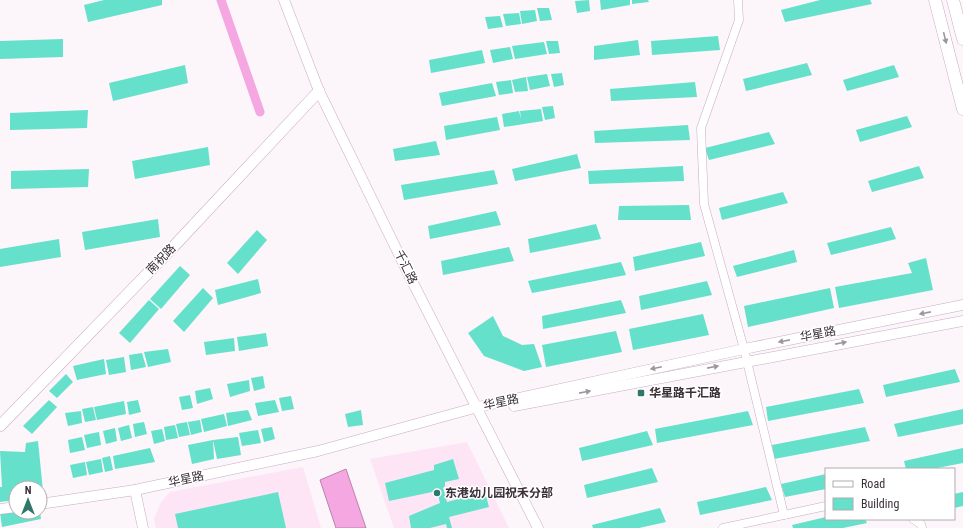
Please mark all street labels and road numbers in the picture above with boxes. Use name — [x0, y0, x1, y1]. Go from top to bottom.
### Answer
street label: 南祝路 — [143, 241, 179, 277]
street label: 千汇路 — [392, 248, 420, 286]
street label: 华星路 — [799, 324, 837, 344]
street label: 华星路 — [482, 391, 520, 413]
street label: 华星路 — [167, 468, 205, 490]

